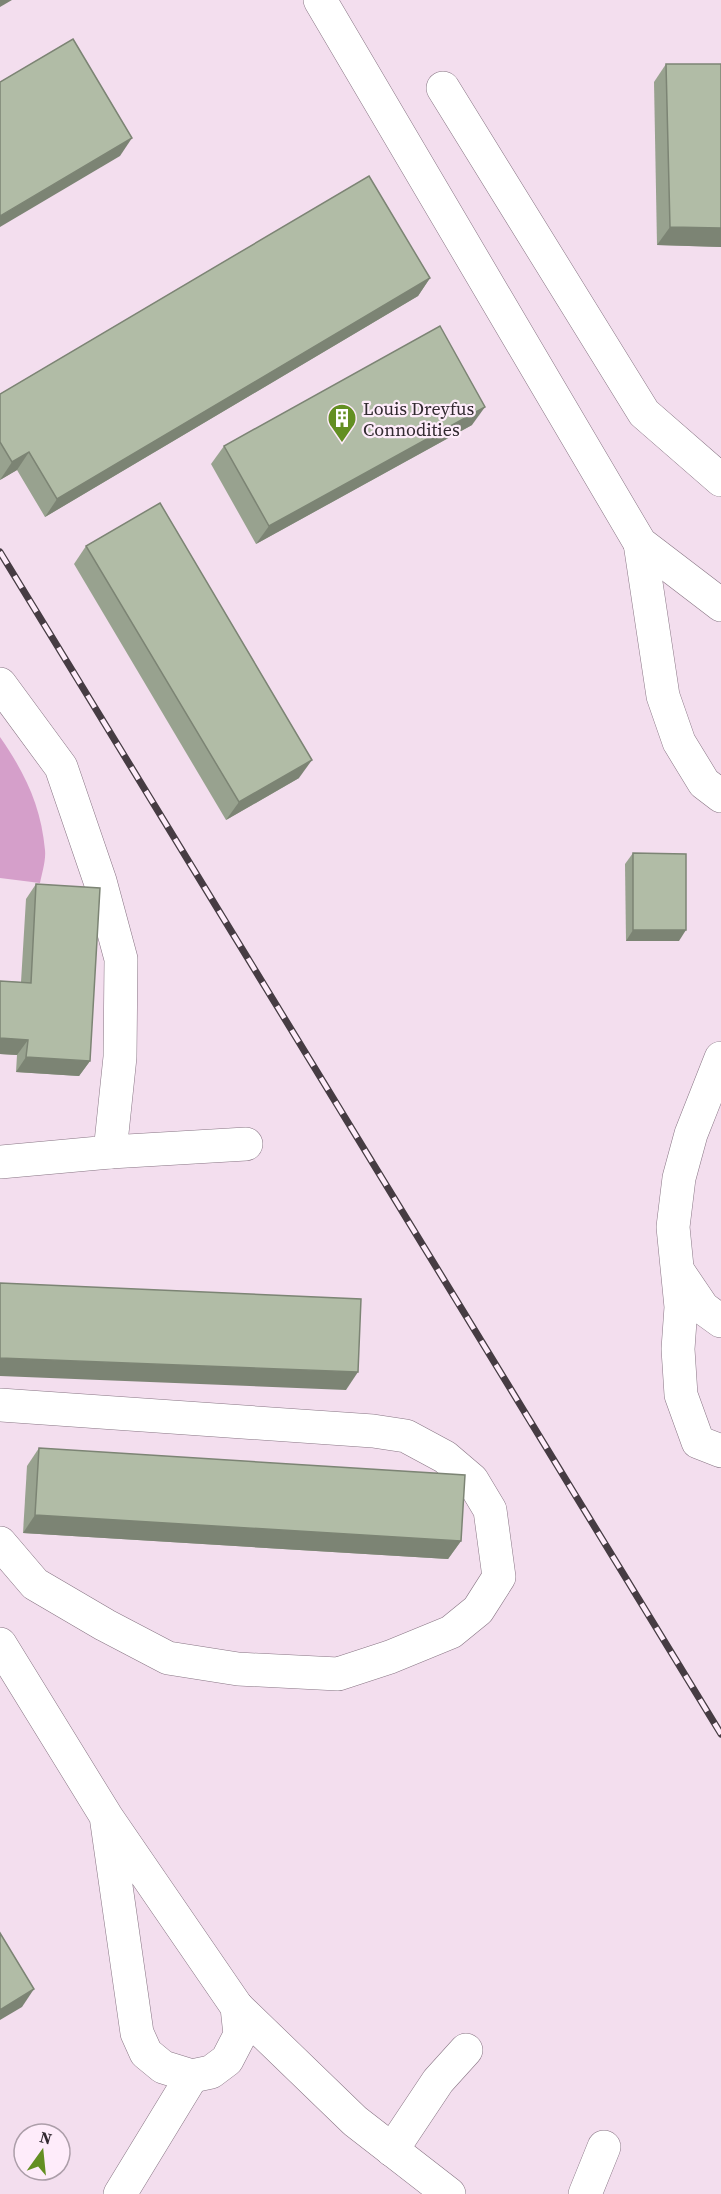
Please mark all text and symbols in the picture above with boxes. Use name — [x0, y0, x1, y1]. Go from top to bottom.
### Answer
place label: Louis Dreyfus Connodities — [363, 396, 474, 442]
building icon: Louis Dreyfus Connodities — [326, 402, 358, 444]
north arrow — [12, 2122, 72, 2182]
text: N — [37, 2125, 55, 2150]

